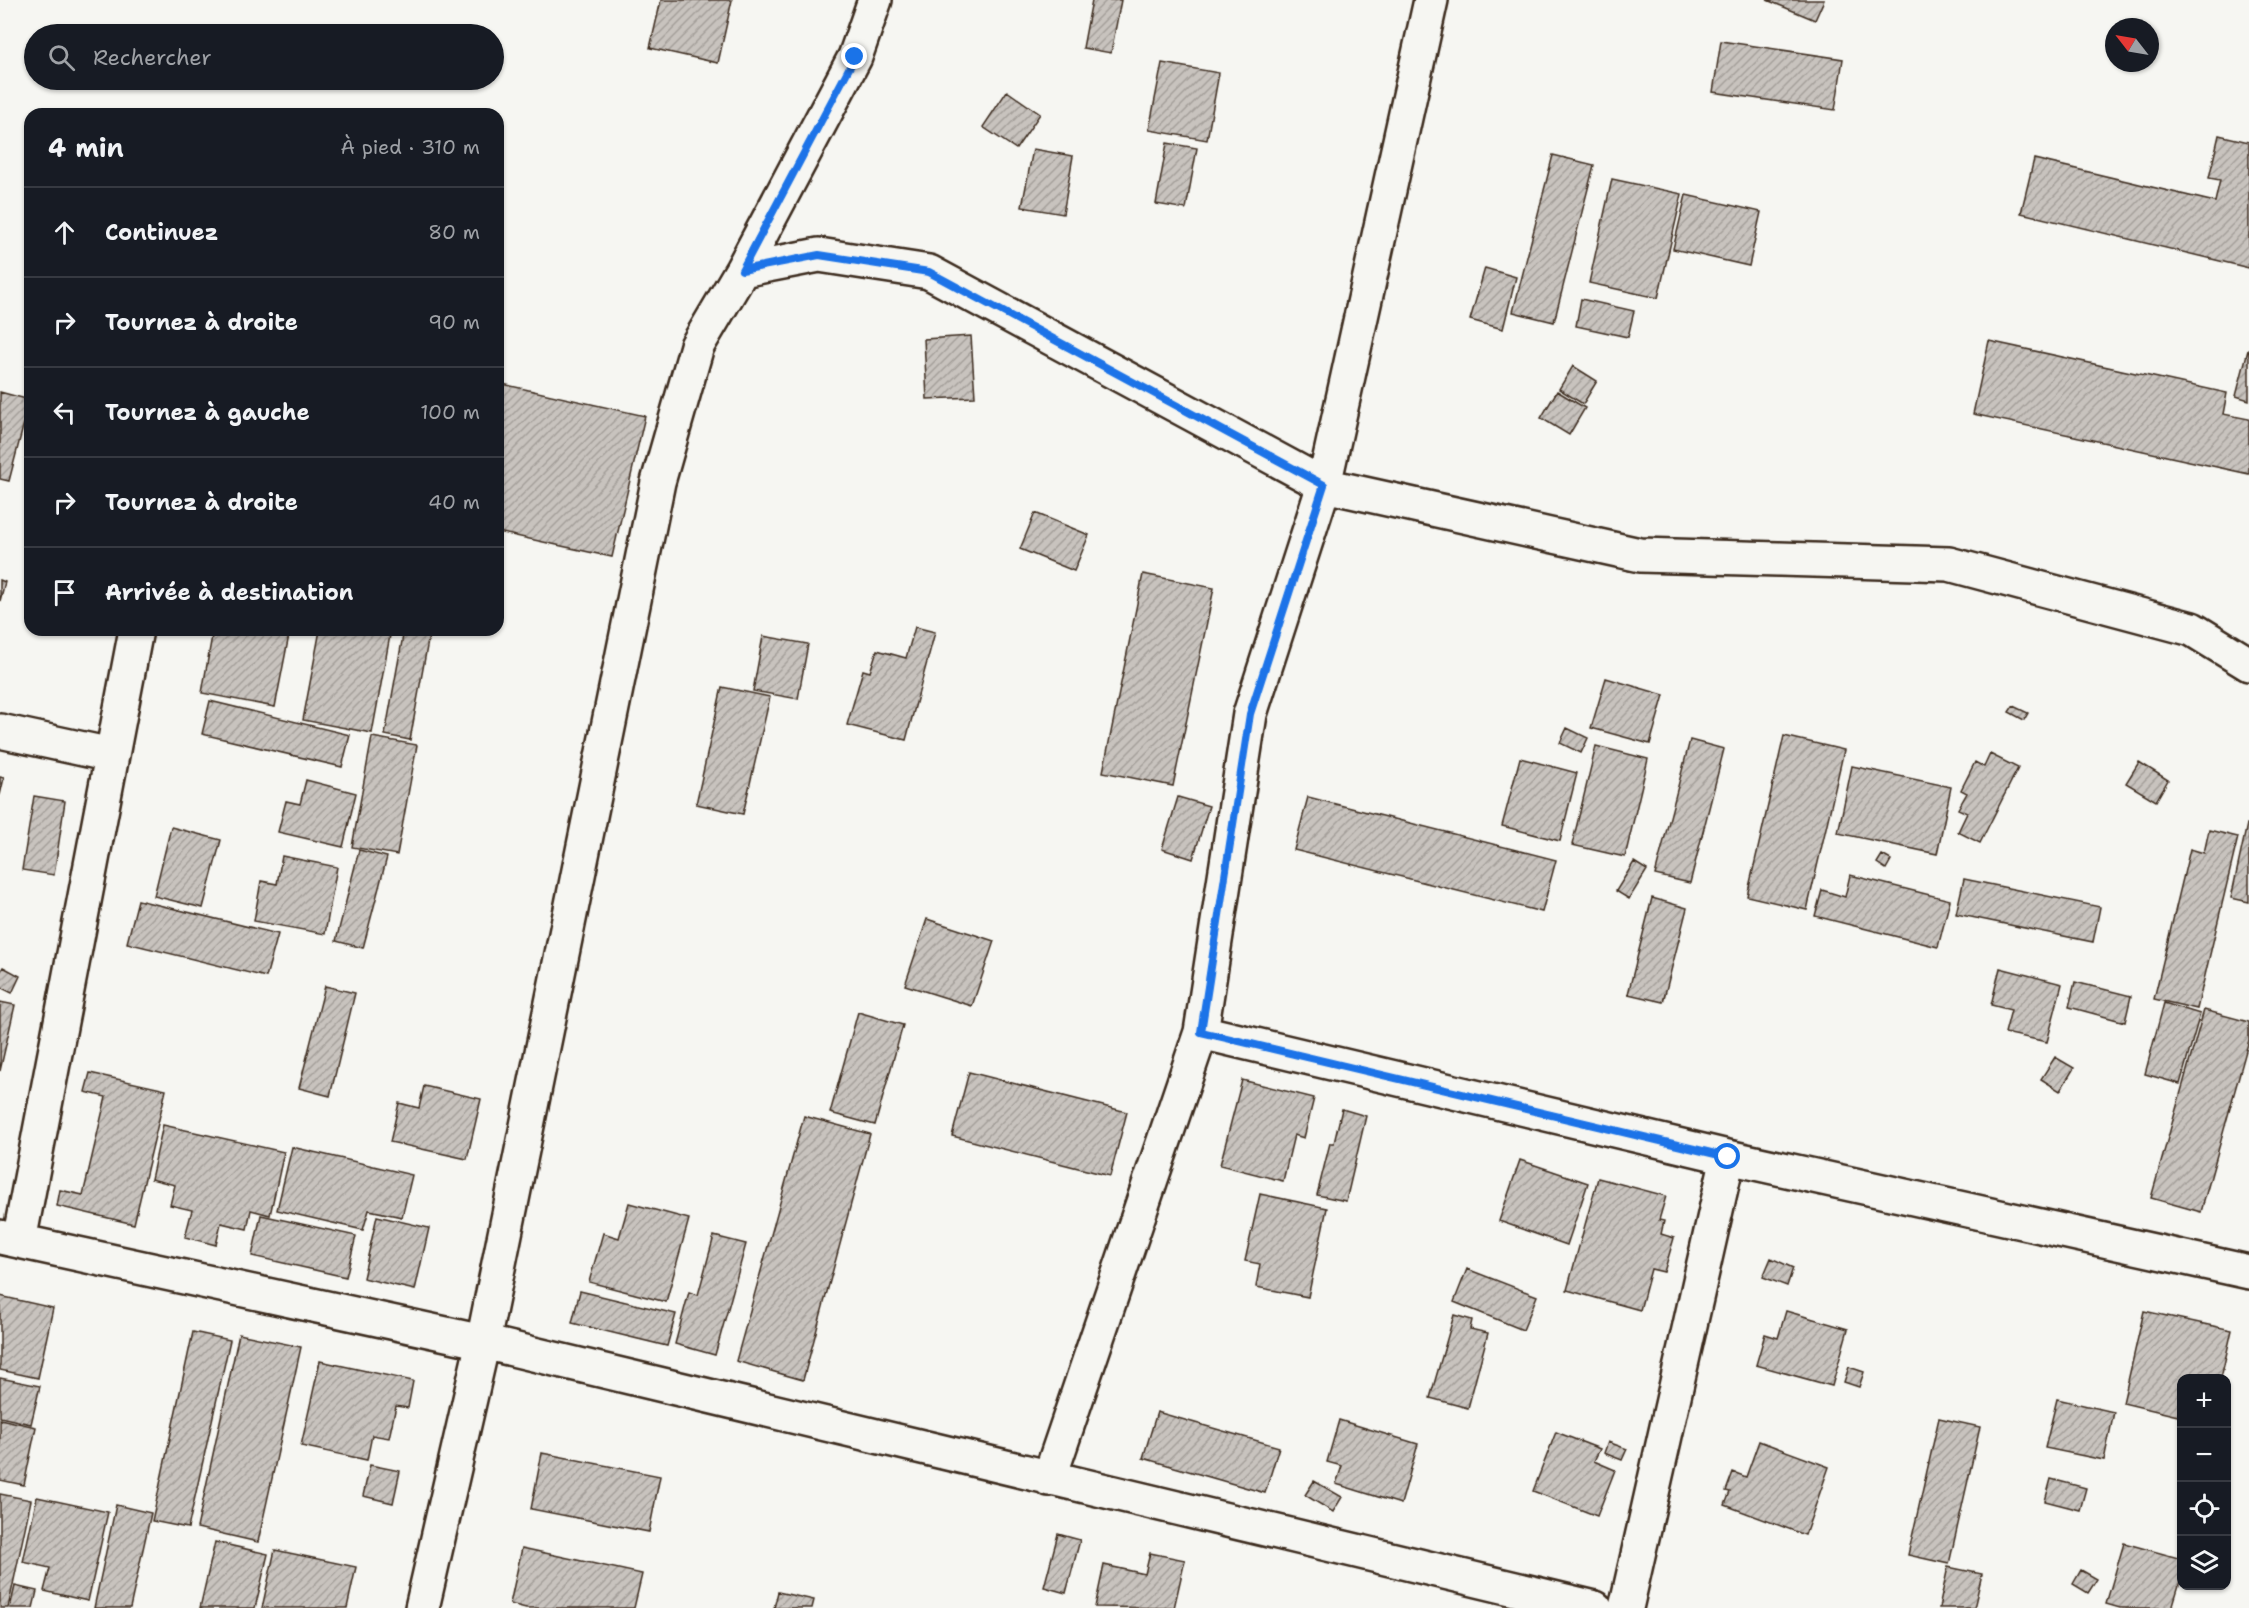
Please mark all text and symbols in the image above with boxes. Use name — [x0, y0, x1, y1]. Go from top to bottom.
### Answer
north arrow — [2105, 18, 2159, 72]
search box — [24, 24, 504, 90]
icon: search — [45, 41, 78, 74]
text: Rechercher — [93, 43, 212, 72]
route end — [841, 43, 867, 69]
text: 4 min — [48, 130, 124, 165]
text: À pied · 310 m — [340, 134, 480, 160]
icon: ahead — [48, 216, 81, 249]
text: Continuez — [105, 218, 218, 247]
text: 80 m — [428, 219, 480, 245]
icon: right — [48, 306, 81, 339]
text: Tournez à droite — [105, 308, 298, 337]
text: 90 m — [428, 309, 480, 335]
icon: left — [48, 396, 81, 429]
text: Tournez à gauche — [105, 398, 310, 427]
text: 100 m — [420, 399, 480, 425]
icon: right — [48, 486, 81, 519]
text: Tournez à droite — [105, 488, 298, 517]
text: 40 m — [428, 489, 480, 515]
icon: arrive — [48, 576, 81, 609]
text: Arrivée à destination — [105, 578, 353, 607]
route start — [1714, 1143, 1740, 1169]
map controls — [2177, 1374, 2231, 1590]
button: + — [2177, 1374, 2231, 1428]
button: − — [2177, 1428, 2231, 1482]
button: locate — [2177, 1482, 2231, 1536]
button: layers — [2177, 1536, 2231, 1590]

